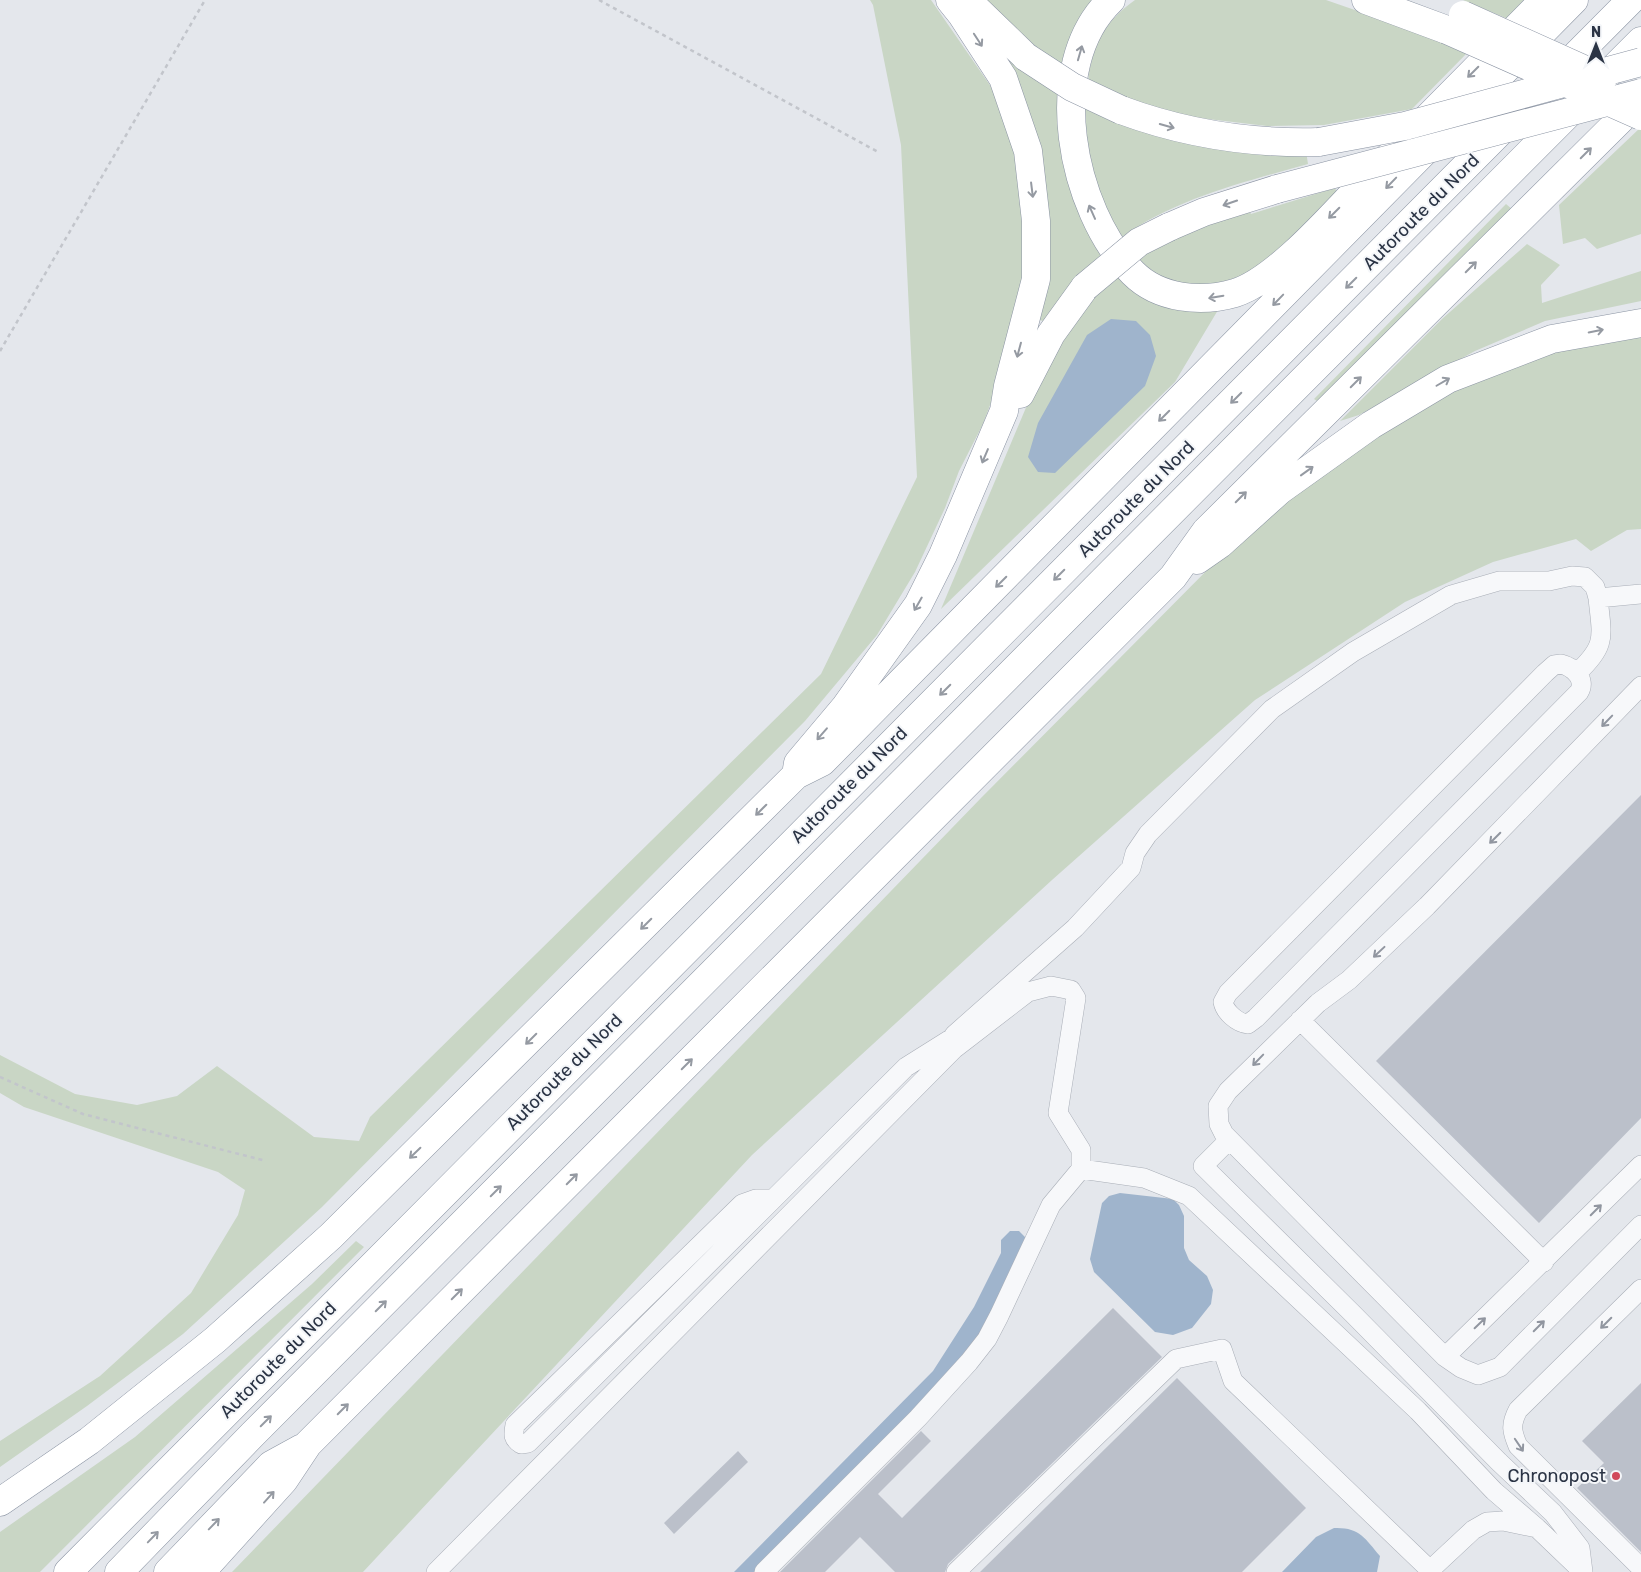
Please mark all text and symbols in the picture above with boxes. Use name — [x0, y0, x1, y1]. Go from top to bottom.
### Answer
north arrow — [1571, 20, 1621, 70]
text: N — [1591, 24, 1601, 41]
one-way arrow — [973, 32, 983, 46]
one-way arrow — [1075, 45, 1085, 61]
one-way arrow — [1467, 66, 1479, 78]
one-way arrow — [1158, 122, 1174, 131]
one-way arrow — [1580, 147, 1592, 159]
street label: Autoroute du Nord — [1358, 149, 1484, 275]
one-way arrow — [1386, 177, 1398, 189]
one-way arrow — [1028, 182, 1038, 198]
one-way arrow — [1223, 199, 1238, 208]
one-way arrow — [1087, 205, 1097, 220]
one-way arrow — [1328, 207, 1340, 219]
one-way arrow — [1465, 261, 1477, 274]
one-way arrow — [1345, 277, 1357, 289]
one-way arrow — [1208, 292, 1224, 302]
one-way arrow — [1272, 293, 1284, 306]
one-way arrow — [1588, 325, 1604, 335]
one-way arrow — [1013, 342, 1023, 358]
one-way arrow — [1350, 376, 1362, 388]
one-way arrow — [1435, 377, 1450, 386]
one-way arrow — [1230, 392, 1242, 404]
one-way arrow — [1158, 410, 1170, 422]
street label: Autoroute du Nord — [1073, 436, 1199, 562]
one-way arrow — [980, 448, 990, 463]
one-way arrow — [1300, 466, 1314, 476]
one-way arrow — [1235, 491, 1247, 503]
one-way arrow — [1053, 569, 1066, 581]
one-way arrow — [995, 575, 1007, 588]
one-way arrow — [913, 596, 923, 610]
one-way arrow — [938, 684, 951, 696]
one-way arrow — [1601, 715, 1614, 727]
street label: Autoroute du Nord — [786, 722, 912, 848]
one-way arrow — [816, 728, 827, 741]
one-way arrow — [755, 804, 767, 816]
one-way arrow — [1489, 832, 1501, 844]
one-way arrow — [640, 918, 652, 930]
one-way arrow — [1373, 946, 1385, 958]
street label: Autoroute du Nord — [501, 1009, 627, 1135]
one-way arrow — [524, 1033, 537, 1045]
one-way arrow — [1252, 1054, 1264, 1066]
one-way arrow — [681, 1058, 693, 1070]
one-way arrow — [409, 1147, 421, 1159]
one-way arrow — [566, 1173, 578, 1185]
one-way arrow — [490, 1184, 502, 1197]
one-way arrow — [1590, 1203, 1602, 1216]
one-way arrow — [451, 1289, 463, 1301]
street label: Autoroute du Nord — [215, 1297, 341, 1423]
one-way arrow — [375, 1299, 387, 1312]
one-way arrow — [1474, 1317, 1486, 1329]
one-way arrow — [1600, 1317, 1613, 1329]
one-way arrow — [1533, 1320, 1546, 1332]
one-way arrow — [337, 1403, 349, 1416]
one-way arrow — [260, 1415, 273, 1427]
one-way arrow — [1514, 1438, 1524, 1452]
place label: Chronopost — [1508, 1465, 1606, 1487]
marker: Chronopost — [1610, 1470, 1622, 1482]
one-way arrow — [263, 1490, 275, 1503]
one-way arrow — [208, 1518, 220, 1531]
one-way arrow — [147, 1531, 159, 1543]

